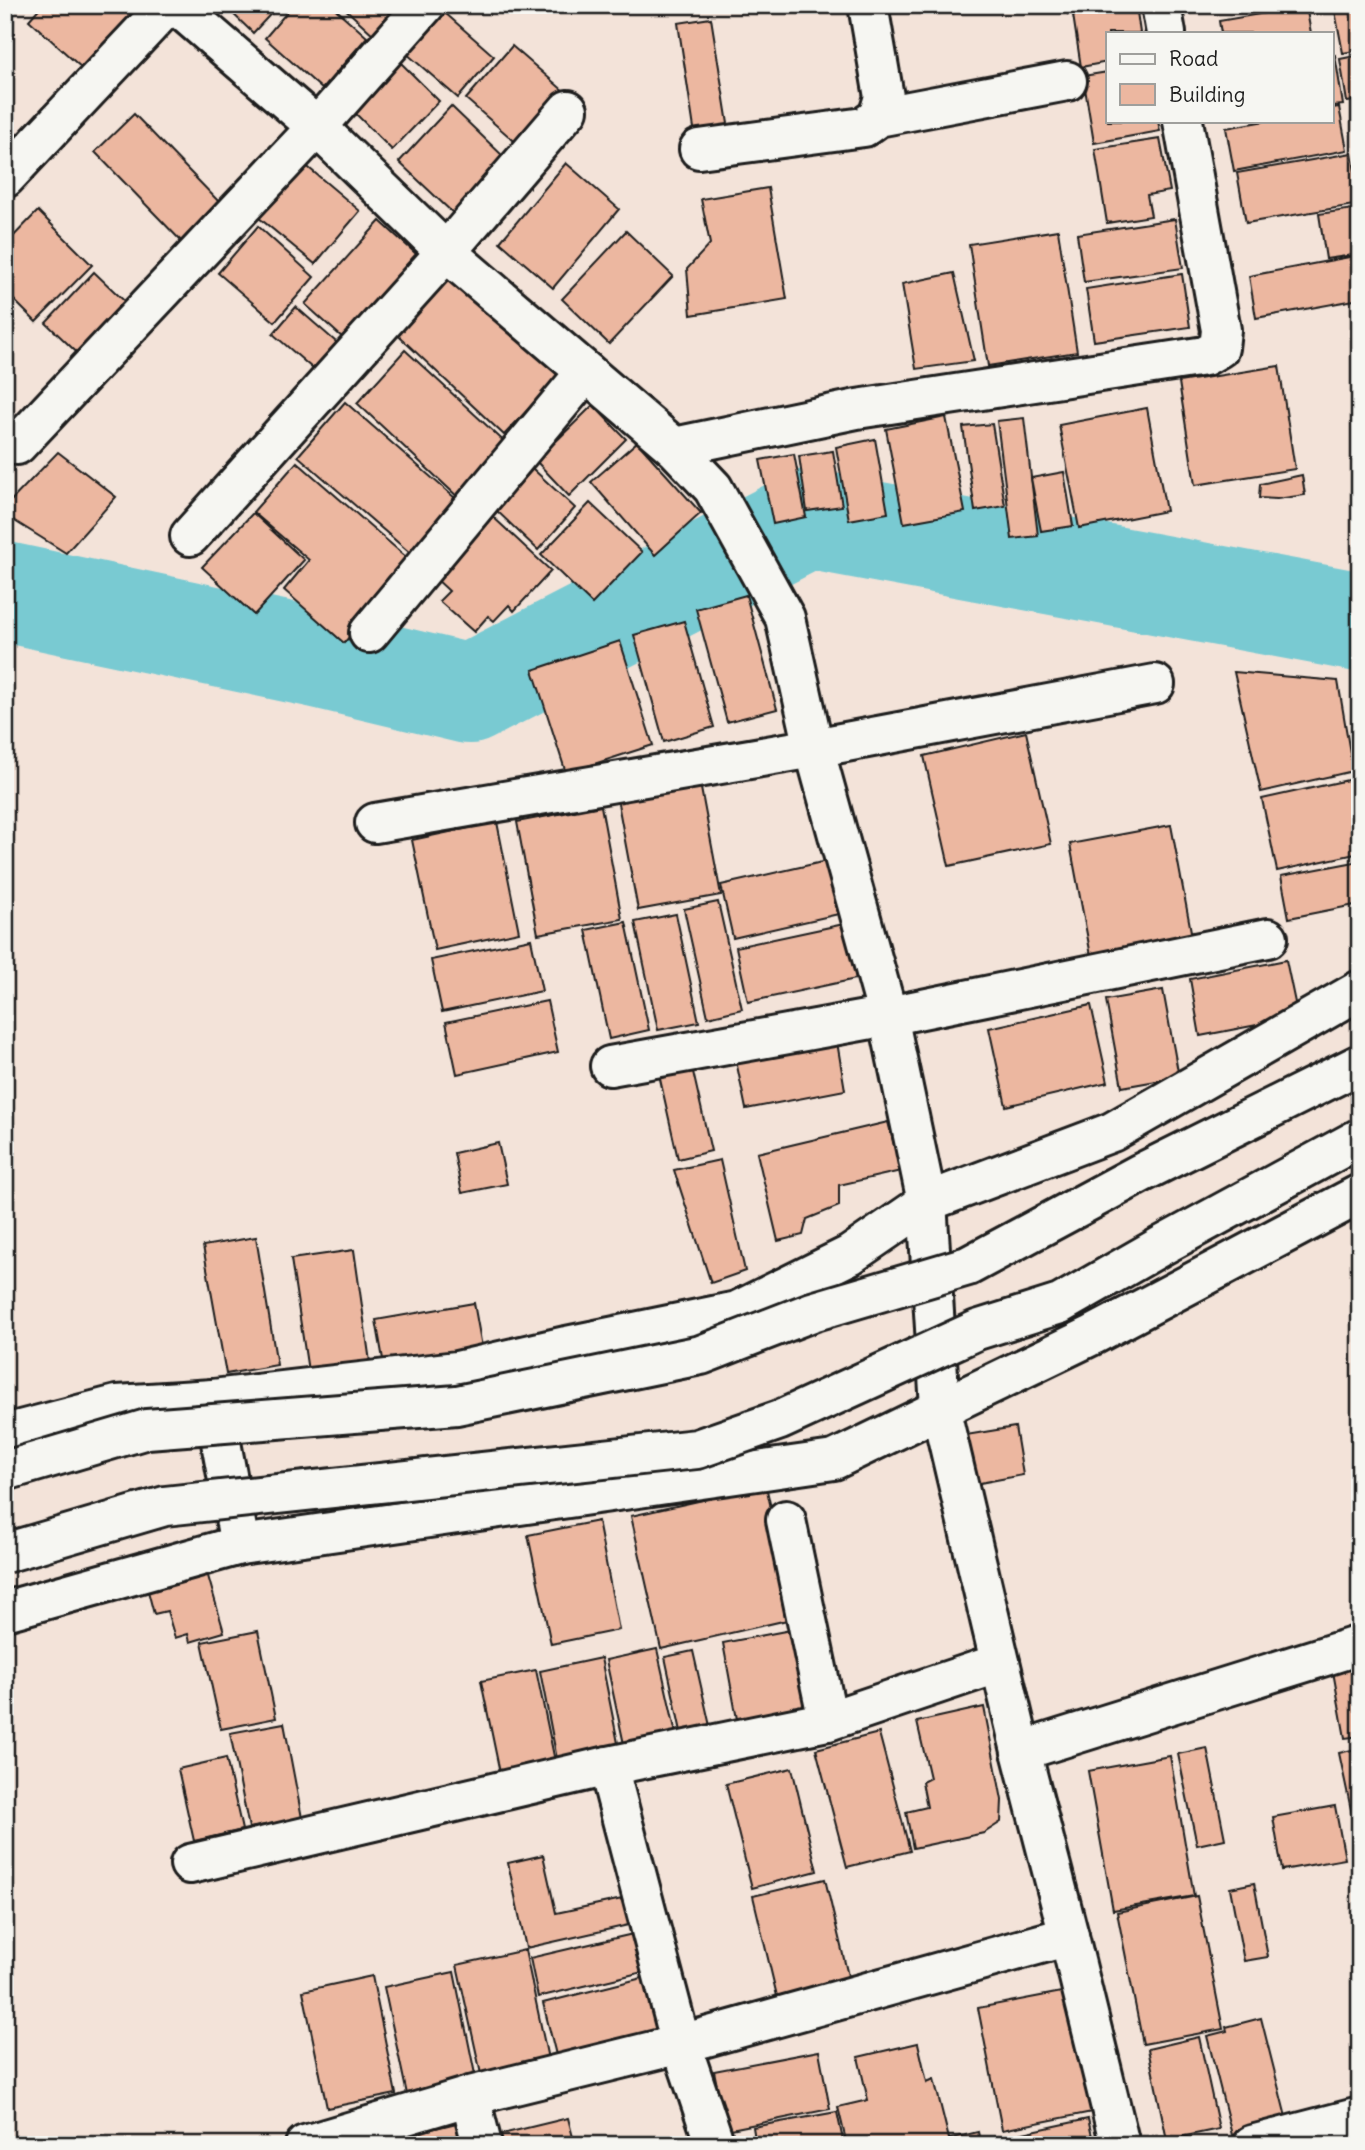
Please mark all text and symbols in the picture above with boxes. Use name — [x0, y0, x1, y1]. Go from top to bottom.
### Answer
legend — [1106, 32, 1334, 122]
text: Road — [1169, 45, 1218, 72]
text: Building — [1169, 81, 1245, 108]

